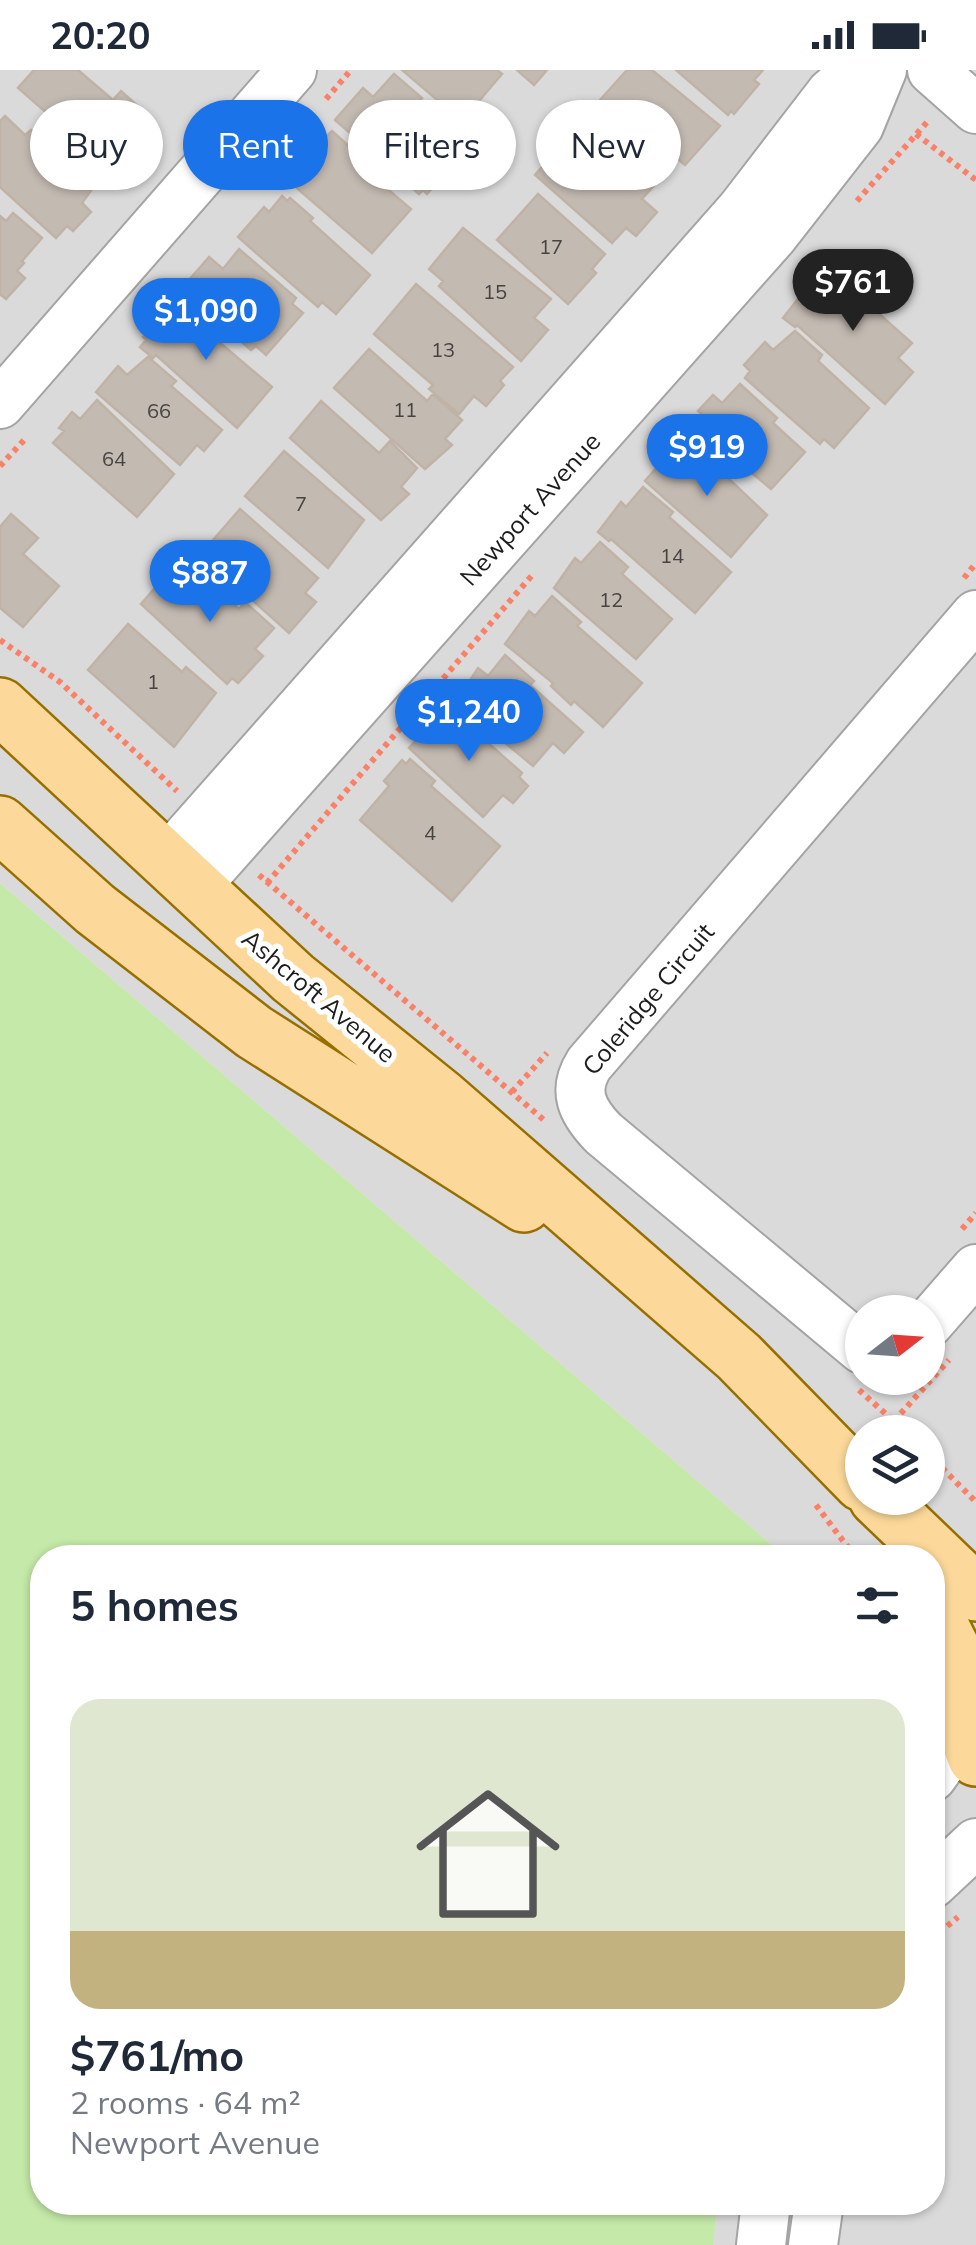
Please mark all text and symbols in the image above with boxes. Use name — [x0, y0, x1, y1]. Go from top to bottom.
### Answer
text: 20:20 — [50, 11, 151, 59]
chip: Buy — [30, 100, 163, 190]
chip: Rent — [183, 100, 328, 190]
chip: Filters — [348, 100, 516, 190]
chip: New — [536, 100, 681, 190]
house number: 17 — [539, 234, 563, 259]
pin: $761 — [794, 249, 912, 334]
text: $761 — [815, 261, 891, 301]
pin: $1,090 — [125, 278, 287, 363]
house number: 15 — [483, 279, 507, 304]
text: $1,090 — [154, 290, 258, 330]
house number: 13 — [431, 337, 455, 362]
house number: 11 — [393, 397, 417, 422]
house number: 66 — [147, 398, 171, 423]
pin: $919 — [648, 414, 766, 499]
street label: Newport Avenue — [453, 426, 606, 592]
text: $919 — [669, 426, 745, 466]
house number: 64 — [102, 446, 126, 471]
house number: 7 — [295, 491, 307, 516]
pin: $887 — [151, 540, 269, 625]
house number: 14 — [660, 543, 684, 568]
text: $887 — [172, 552, 248, 592]
house number: 12 — [599, 587, 623, 612]
house number: 1 — [147, 669, 159, 694]
pin: $1,240 — [388, 679, 550, 764]
text: $1,240 — [417, 691, 521, 731]
house number: 4 — [424, 820, 436, 845]
street label: Coleridge Circuit — [575, 916, 720, 1081]
street label: Ashcroft Avenue — [236, 922, 402, 1069]
north arrow — [845, 1295, 945, 1395]
map controls — [845, 1295, 945, 1515]
button: layers — [845, 1415, 945, 1515]
icon: filters — [850, 1578, 905, 1633]
text: 5 homes — [70, 1579, 239, 1632]
icon: home — [398, 1764, 578, 1944]
text: $761/mo — [70, 2029, 244, 2082]
text: 2 rooms · 64 m² — [70, 2082, 301, 2122]
text: Newport Avenue — [70, 2122, 320, 2162]

